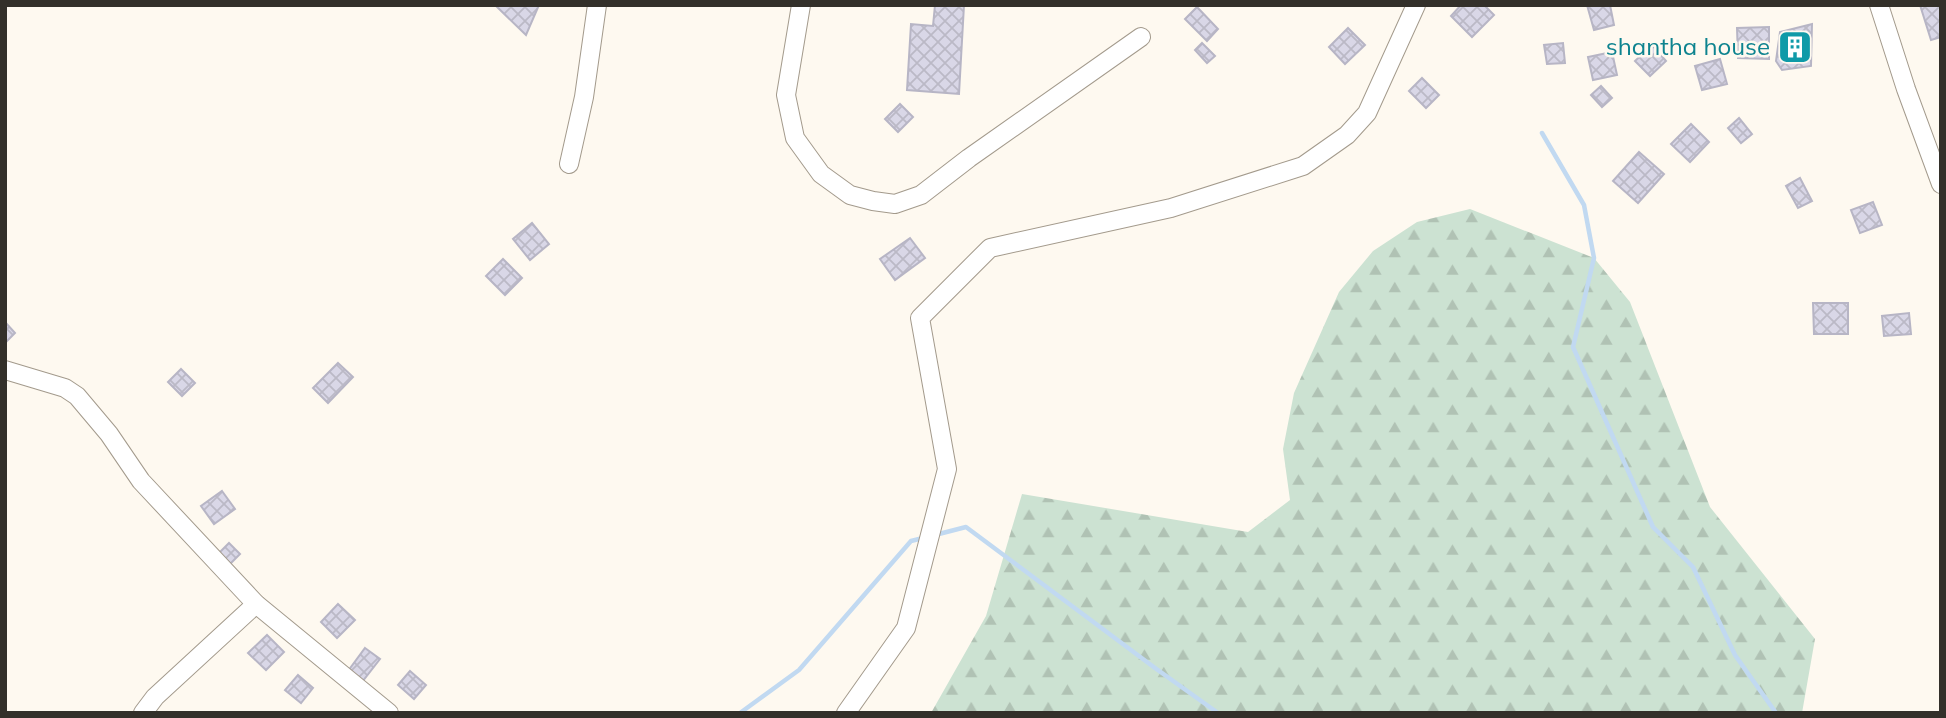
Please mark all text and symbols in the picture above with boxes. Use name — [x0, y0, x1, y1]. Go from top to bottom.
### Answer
building icon: shantha house — [1776, 28, 1814, 66]
place label: shantha house — [1606, 31, 1770, 61]

